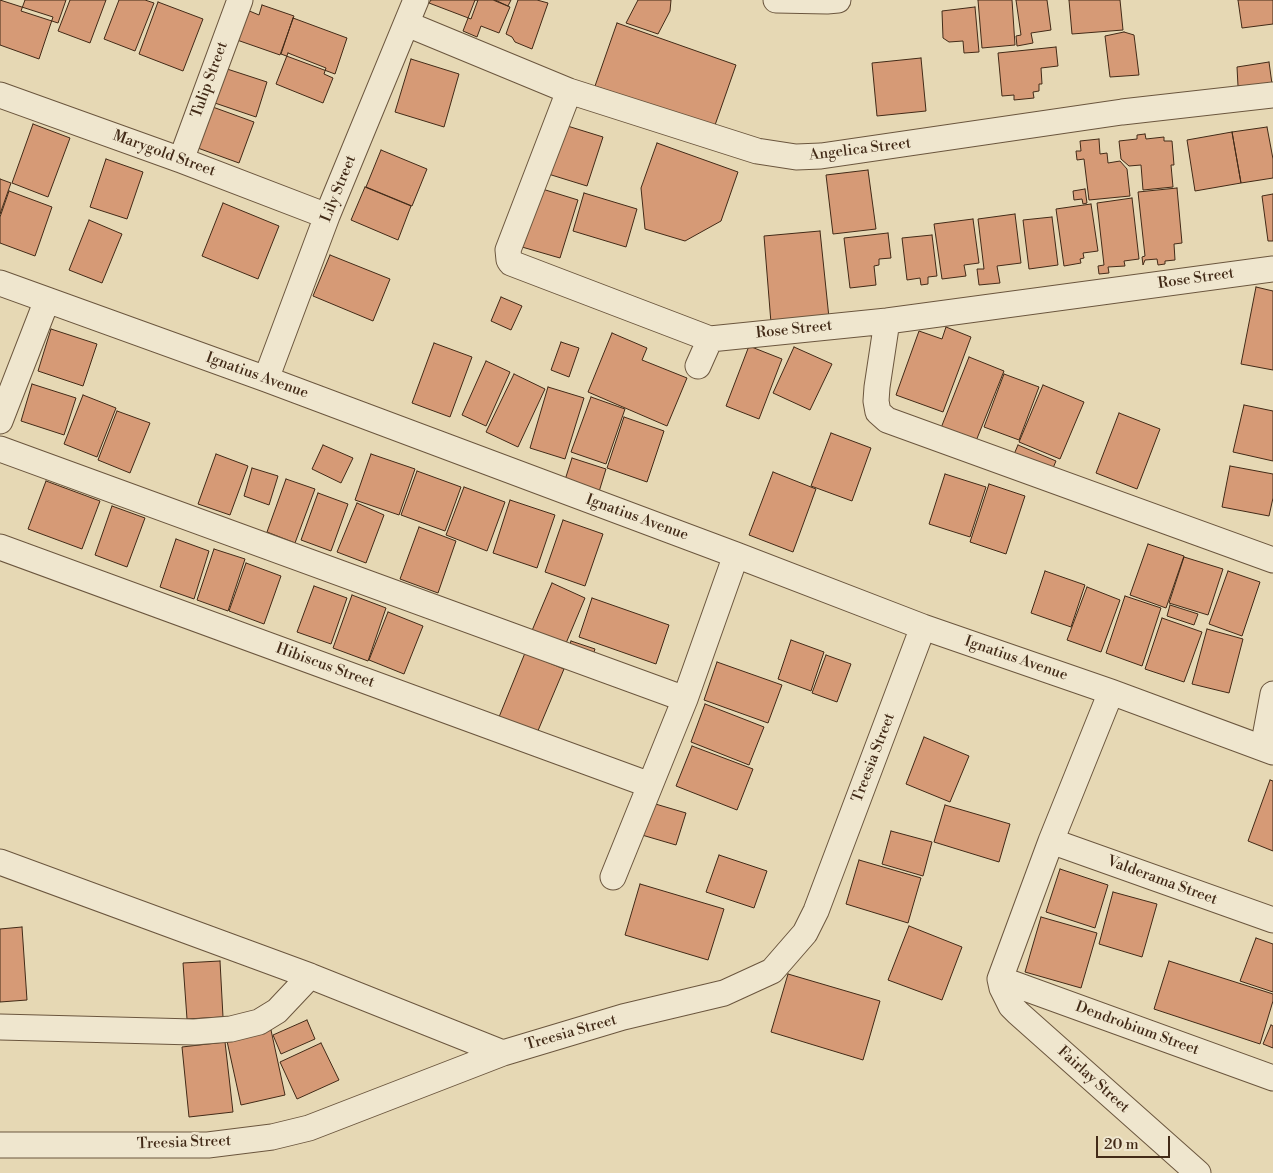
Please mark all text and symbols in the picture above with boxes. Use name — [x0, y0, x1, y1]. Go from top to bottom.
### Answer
street label: Tulip Street — [188, 39, 232, 121]
street label: Marygold Street — [110, 127, 218, 181]
street label: Angelica Street — [808, 135, 912, 165]
street label: Lily Street — [317, 153, 361, 225]
street label: Rose Street — [1157, 265, 1235, 293]
street label: Rose Street — [755, 317, 833, 343]
street label: Ignatius Avenue — [203, 349, 311, 403]
street label: Ignatius Avenue — [583, 491, 691, 545]
street label: Ignatius Avenue — [962, 633, 1070, 685]
street label: Hibiscus Street — [273, 640, 377, 692]
street label: Treesia Street — [849, 711, 899, 805]
street label: Valderama Street — [1104, 853, 1220, 909]
street label: Dendrobium Street — [1073, 998, 1201, 1060]
street label: Treesia Street — [523, 1011, 619, 1055]
street label: Fairlay Street — [1053, 1043, 1133, 1117]
scale bar — [1098, 1126, 1172, 1158]
street label: Treesia Street — [137, 1132, 231, 1154]
text: 20 m — [1104, 1135, 1139, 1154]

